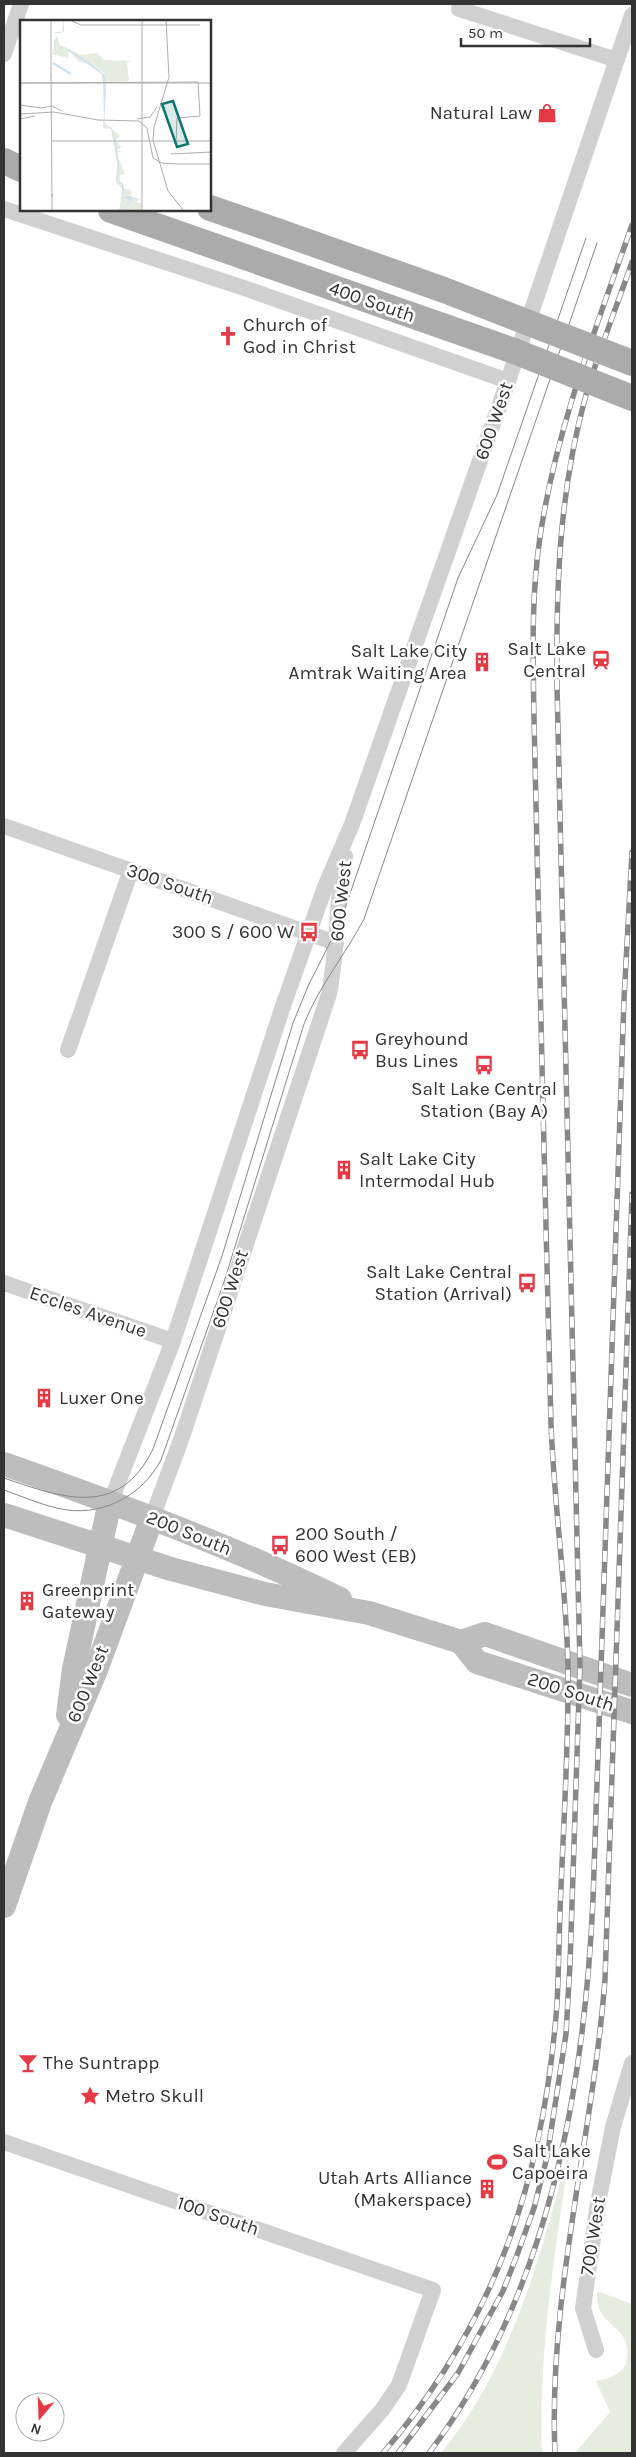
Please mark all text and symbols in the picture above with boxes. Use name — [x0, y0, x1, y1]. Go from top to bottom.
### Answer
scale bar — [461, 15, 590, 47]
inset map — [20, 20, 211, 211]
text: 50 m — [468, 24, 503, 42]
place label: Natural Law — [430, 102, 532, 124]
shop icon: Natural Law — [536, 102, 558, 124]
street label: 400 South — [326, 277, 418, 327]
place label: Church of God in Christ — [243, 314, 356, 358]
church icon: Church of God in Christ — [217, 325, 239, 347]
street label: 600 West — [470, 379, 518, 463]
place label: Salt Lake Central — [507, 638, 586, 682]
place label: Salt Lake City Amtrak Waiting Area — [289, 640, 467, 684]
station icon: Salt Lake Central — [590, 649, 612, 671]
building icon: Salt Lake City Amtrak Waiting Area — [471, 651, 493, 673]
street label: 300 South — [124, 859, 216, 909]
street label: 600 West — [326, 859, 356, 943]
place label: 300 S / 600 W — [172, 921, 294, 943]
bus stop icon: 300 S / 600 W — [298, 921, 320, 943]
place label: Greyhound Bus Lines — [375, 1028, 469, 1072]
bus stop icon: Greyhound Bus Lines — [349, 1039, 371, 1061]
bus stop icon: Salt Lake Central Station (Bay A) — [473, 1054, 495, 1076]
place label: Salt Lake Central Station (Bay A) — [411, 1078, 557, 1122]
place label: Salt Lake City Intermodal Hub — [359, 1148, 495, 1192]
building icon: Salt Lake City Intermodal Hub — [333, 1159, 355, 1181]
street label: 600 West — [207, 1247, 253, 1331]
place label: Salt Lake Central Station (Arrival) — [366, 1261, 512, 1305]
bus stop icon: Salt Lake Central Station (Arrival) — [516, 1272, 538, 1294]
street label: Eccles Avenue — [27, 1282, 149, 1342]
building icon: Luxer One — [33, 1387, 55, 1409]
place label: Luxer One — [59, 1387, 144, 1409]
street label: 200 South — [143, 1506, 235, 1560]
place label: 200 South / 600 West (EB) — [295, 1523, 417, 1567]
bus stop icon: 200 South / 600 West (EB) — [269, 1534, 291, 1556]
place label: Greenprint Gateway — [42, 1579, 134, 1623]
building icon: Greenprint Gateway — [16, 1590, 38, 1612]
street label: 600 West — [63, 1642, 113, 1726]
street label: 200 South — [525, 1668, 617, 1716]
bar icon: The Suntrapp — [17, 2052, 39, 2074]
place label: The Suntrapp — [43, 2052, 159, 2074]
place icon: Metro Skull — [79, 2085, 101, 2107]
place label: Metro Skull — [105, 2085, 204, 2107]
place label: Salt Lake Capoeira — [512, 2140, 591, 2184]
sports icon: Salt Lake Capoeira — [486, 2151, 508, 2173]
place label: Utah Arts Alliance (Makerspace) — [318, 2167, 472, 2211]
building icon: Utah Arts Alliance (Makerspace) — [476, 2178, 498, 2200]
street label: 100 South — [174, 2192, 262, 2240]
street label: 700 West — [576, 2195, 610, 2277]
north arrow — [15, 2392, 65, 2442]
text: N — [28, 2419, 43, 2438]

